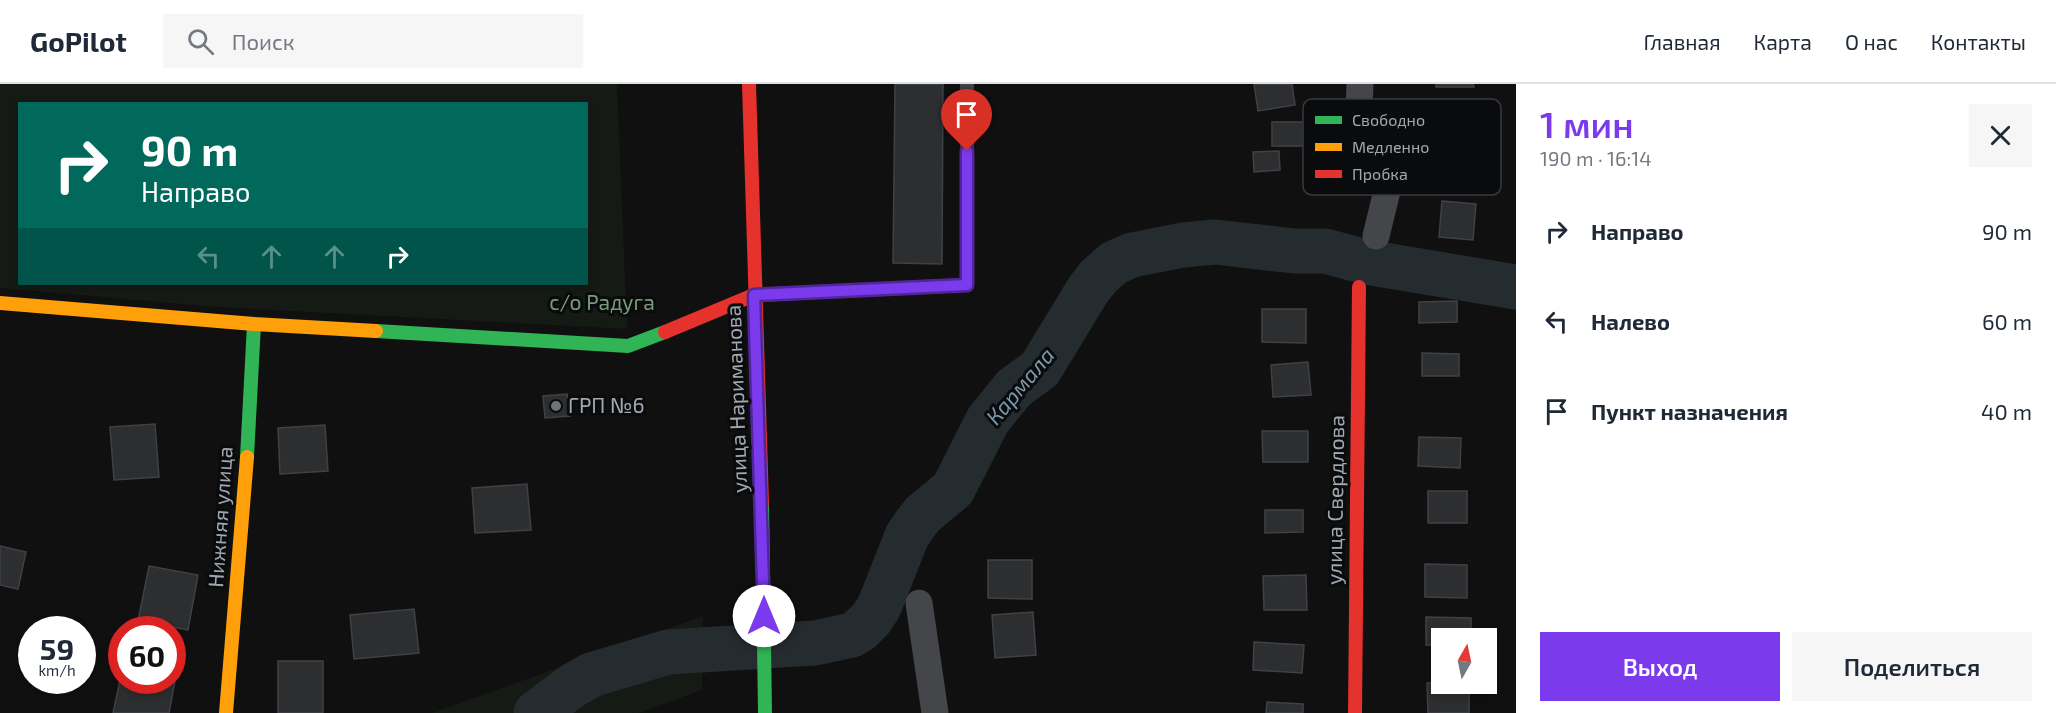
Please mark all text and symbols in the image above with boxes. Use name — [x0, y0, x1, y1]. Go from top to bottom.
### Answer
search box — [163, 14, 583, 68]
text: GoPilot — [30, 24, 127, 58]
icon: search — [184, 25, 217, 58]
text: Поиск — [232, 28, 295, 54]
text: Главная — [1644, 29, 1721, 54]
text: Карта — [1754, 29, 1812, 54]
text: О нас — [1845, 29, 1898, 54]
text: Контакты — [1931, 29, 2026, 54]
pin — [941, 89, 992, 151]
icon: arrive — [950, 98, 983, 131]
legend — [1303, 99, 1501, 195]
text: 1 мин — [1540, 102, 1634, 145]
button: close — [1969, 104, 2032, 167]
text: Свободно — [1352, 110, 1425, 129]
text: 90 m — [141, 124, 238, 174]
icon: right — [42, 126, 120, 204]
text: Медленно — [1352, 137, 1429, 156]
text: 190 m · 16:14 — [1540, 146, 1651, 170]
text: Пробка — [1352, 164, 1408, 183]
text: Направо — [141, 175, 250, 207]
icon: right — [1540, 215, 1573, 248]
text: Направо — [1591, 218, 1684, 244]
text: 90 m — [1982, 218, 2032, 244]
icon: left — [192, 240, 225, 273]
icon: ahead — [255, 240, 288, 273]
icon: ahead — [318, 240, 351, 273]
icon: right — [381, 240, 414, 273]
park label: с/о Радуга — [549, 289, 655, 315]
street label: улица Нариманова — [720, 305, 752, 494]
icon: left — [1540, 305, 1573, 338]
text: Налево — [1591, 308, 1670, 334]
text: 60 m — [1982, 308, 2032, 334]
water label: Кармала — [980, 342, 1059, 429]
place label: ГРП №6 — [568, 392, 644, 417]
icon: arrive — [1540, 395, 1573, 428]
text: Пункт назначения — [1591, 398, 1788, 424]
text: 40 m — [1981, 398, 2032, 424]
marker: ГРП №6 — [549, 399, 563, 413]
street label: улица Свердлова — [1321, 415, 1349, 585]
street label: Нижняя улица — [202, 446, 238, 588]
position arrow — [732, 584, 796, 648]
speed limit sign: 60 — [108, 616, 186, 694]
north arrow — [1431, 628, 1497, 694]
map controls — [1431, 628, 1497, 694]
text: 59 — [40, 630, 74, 666]
button: Выход — [1540, 632, 1780, 701]
button: Поделиться — [1792, 632, 2032, 701]
text: km/h — [38, 661, 76, 679]

